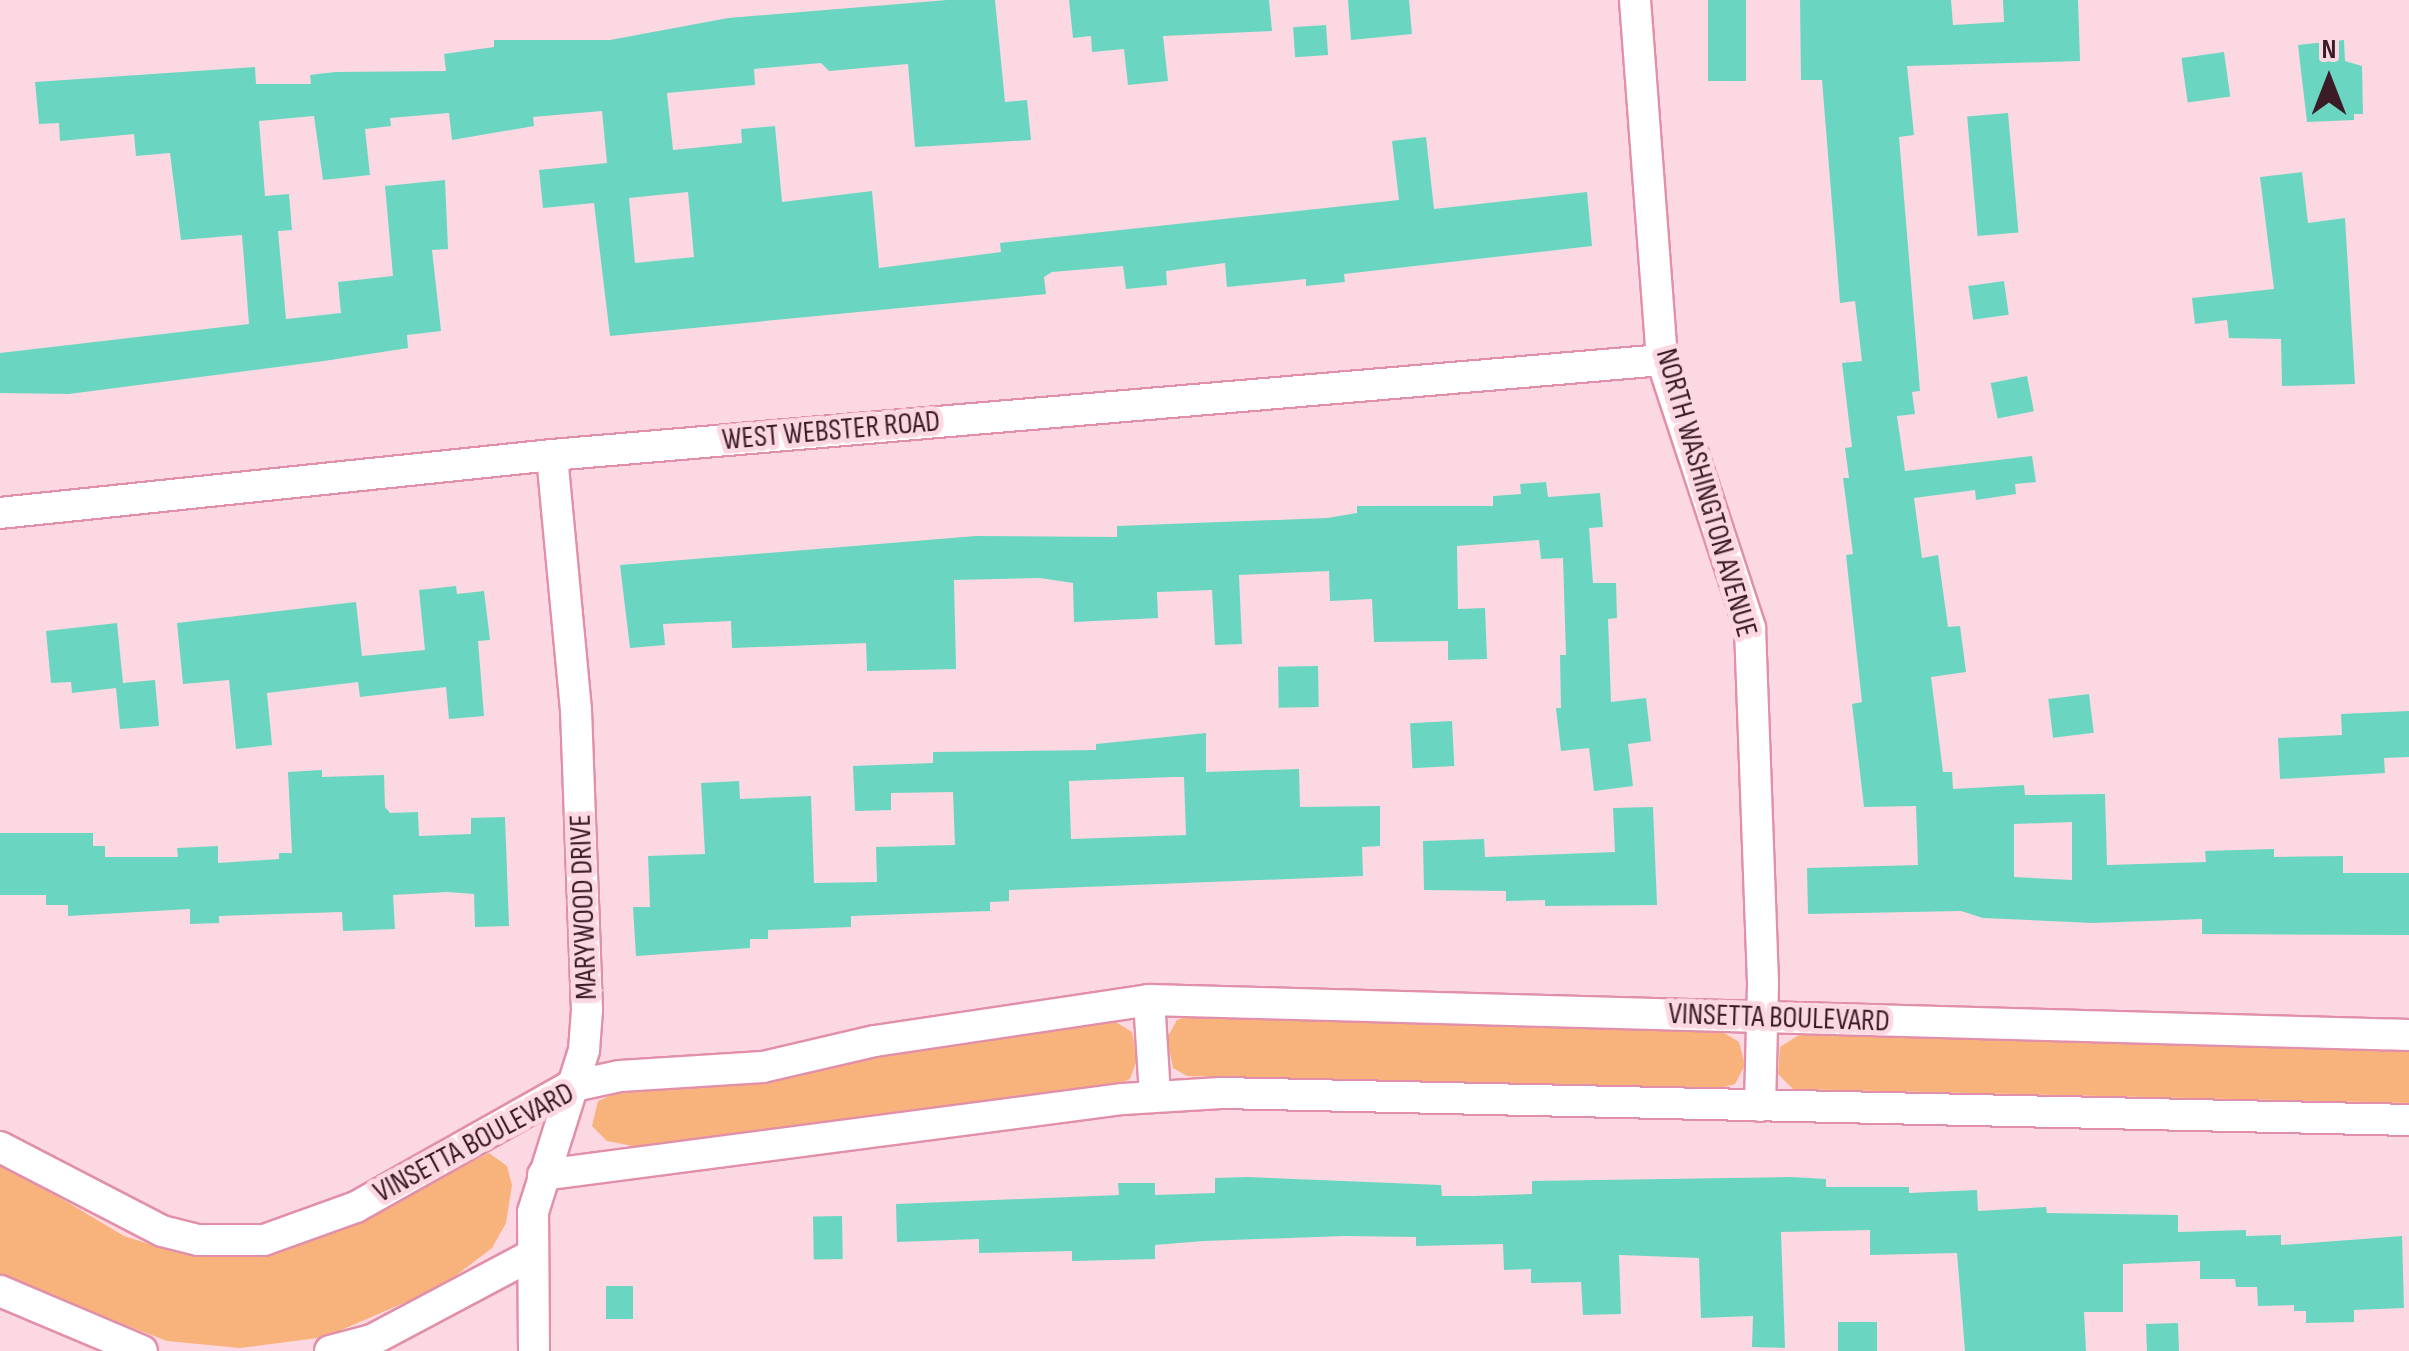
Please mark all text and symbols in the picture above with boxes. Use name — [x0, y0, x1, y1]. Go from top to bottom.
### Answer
north arrow — [2279, 30, 2379, 130]
text: N — [2322, 33, 2336, 66]
street label: NORTH WASHINGTON AVENUE — [1648, 345, 1764, 641]
street label: WEST WEBSTER ROAD — [721, 404, 941, 458]
street label: MARYWOOD DRIVE — [563, 814, 605, 1000]
street label: VINSETTA BOULEVARD — [1668, 996, 1890, 1040]
street label: VINSETTA BOULEVARD — [368, 1075, 580, 1211]

